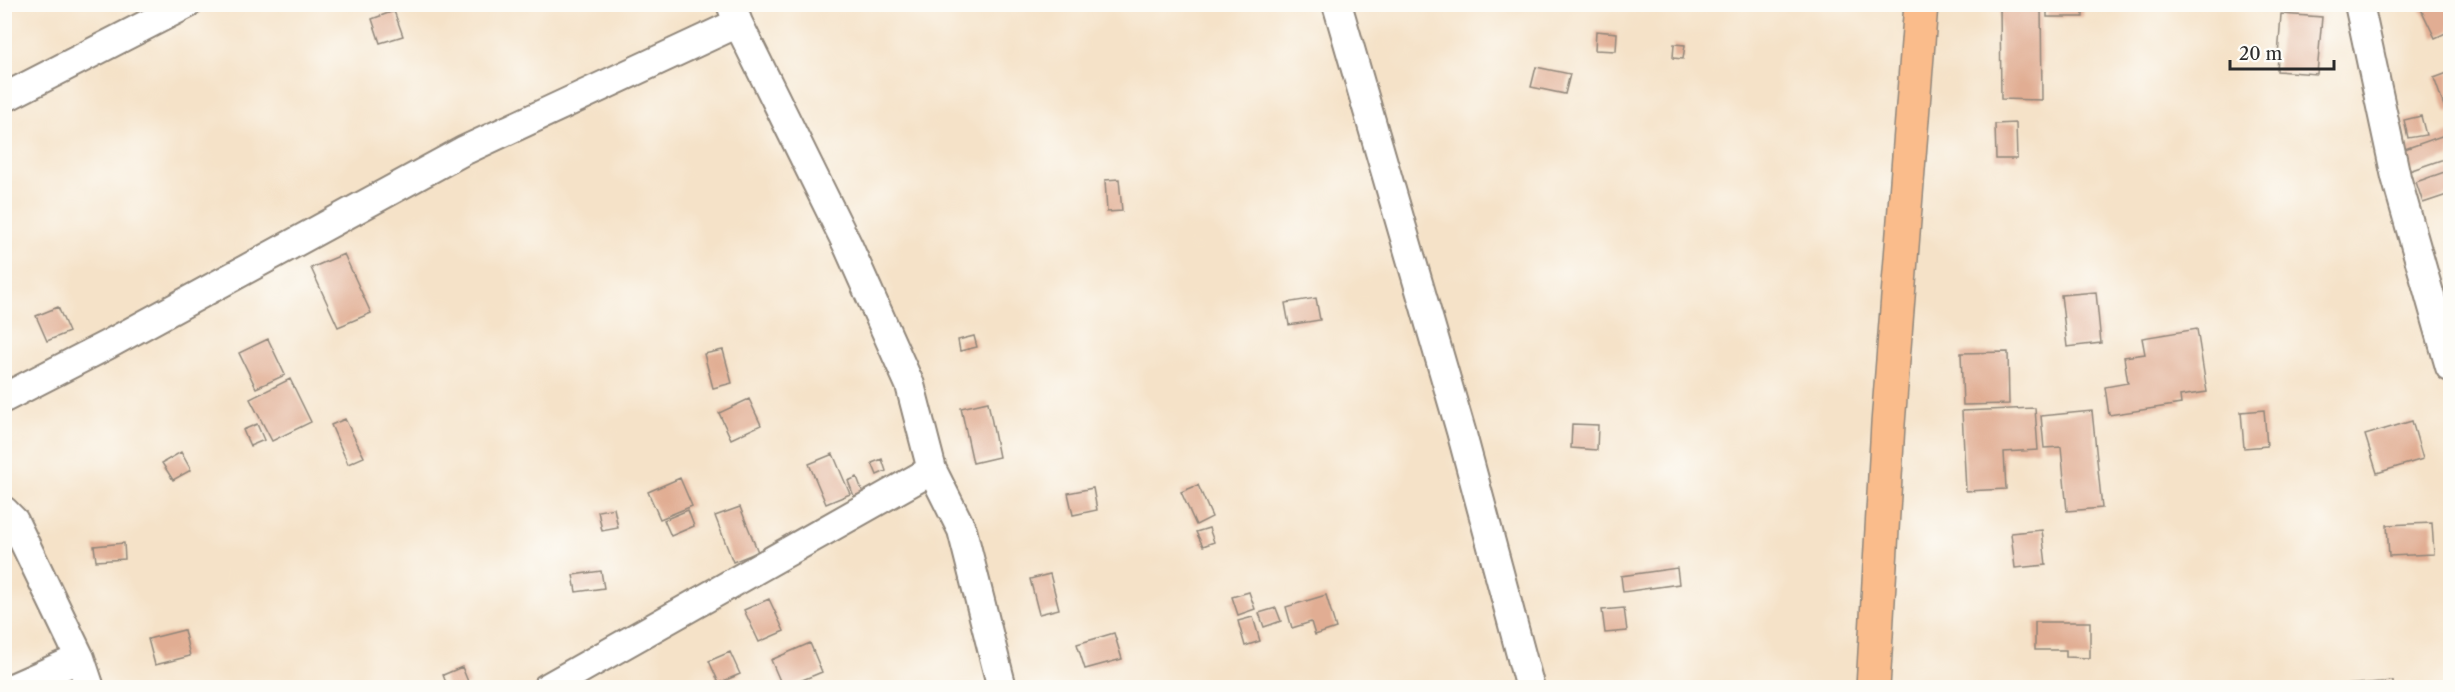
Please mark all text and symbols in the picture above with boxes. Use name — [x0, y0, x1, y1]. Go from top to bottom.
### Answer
scale bar — [2230, 33, 2334, 71]
text: 20 m — [2239, 43, 2283, 65]

